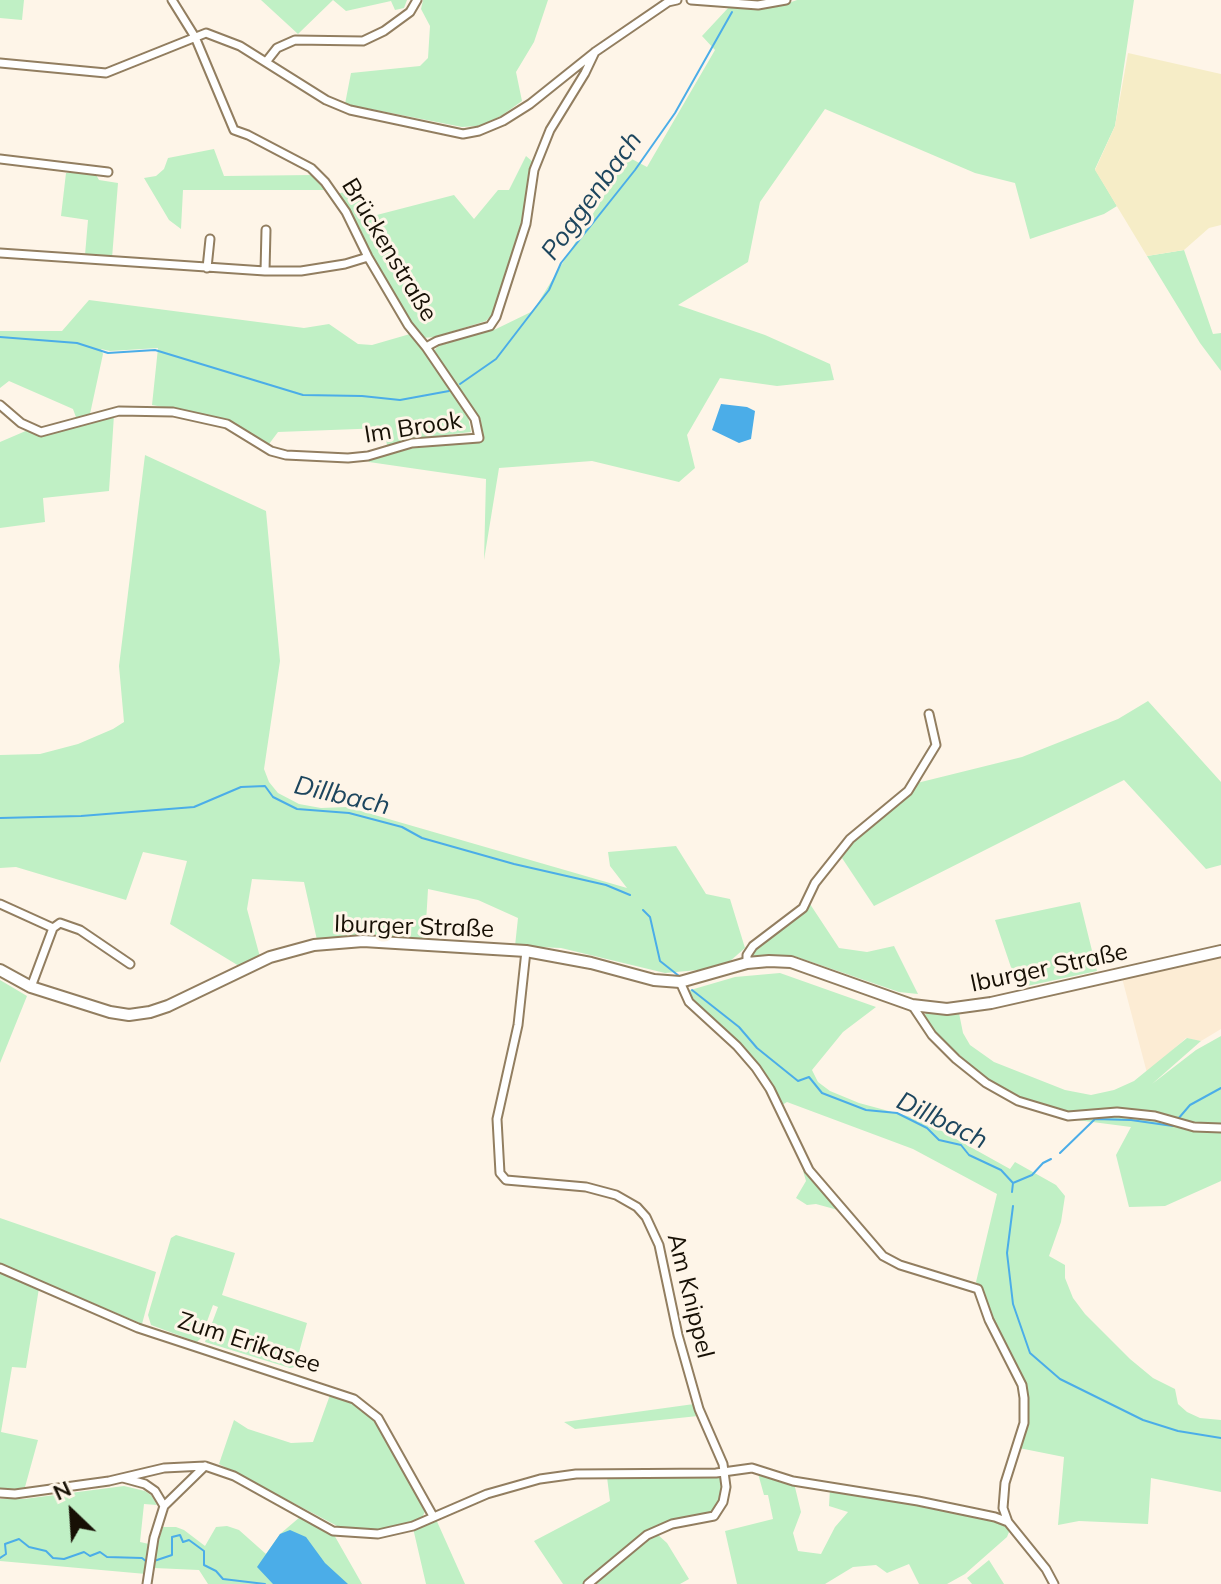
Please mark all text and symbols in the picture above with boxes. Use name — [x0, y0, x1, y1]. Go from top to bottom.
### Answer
water label: Poggenbach — [535, 126, 649, 266]
street label: Brückenstraße — [335, 173, 443, 327]
street label: Im Brook — [362, 406, 464, 450]
water label: Dillbach — [291, 770, 393, 822]
street label: Iburger Straße — [333, 910, 495, 944]
street label: Iburger Straße — [968, 937, 1130, 999]
water label: Dillbach — [891, 1086, 993, 1156]
street label: Am Knippel — [661, 1231, 719, 1361]
street label: Zum Erikasee — [174, 1306, 324, 1380]
north arrow — [32, 1472, 112, 1552]
text: N — [48, 1474, 75, 1506]

